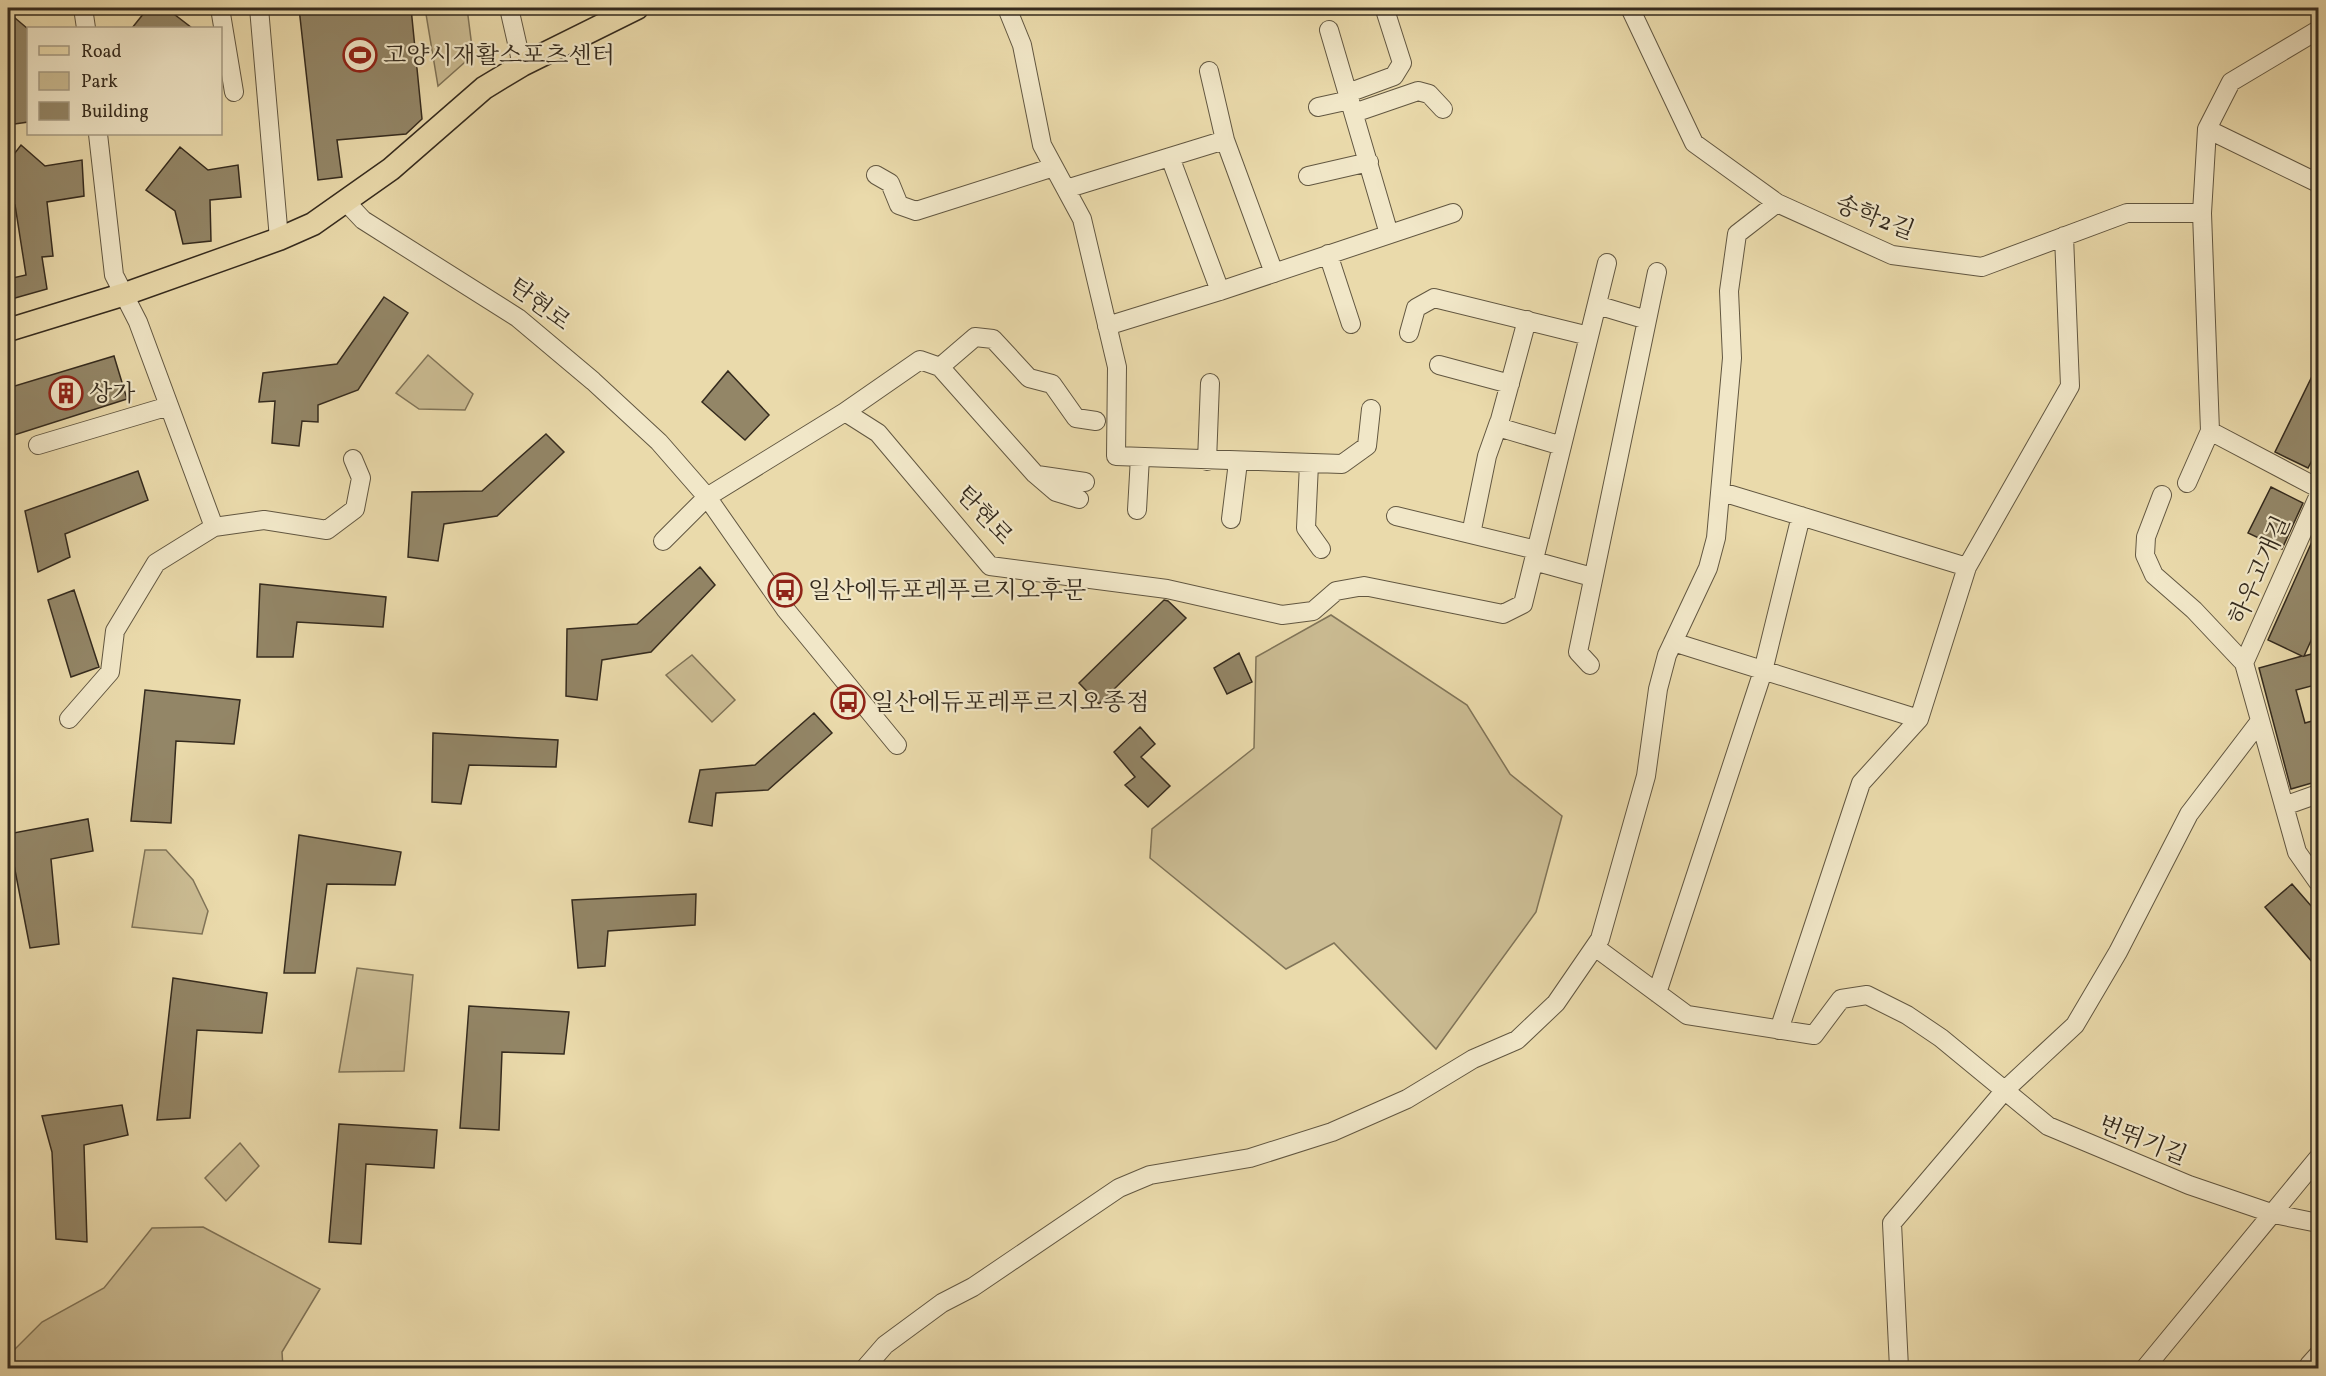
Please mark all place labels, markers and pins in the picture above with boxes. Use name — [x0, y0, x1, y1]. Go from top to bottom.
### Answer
sports icon: 고양시재활스포츠센터 — [342, 37, 378, 73]
place label: 고양시재활스포츠센터 — [383, 40, 615, 74]
building icon: 상가 — [48, 375, 84, 411]
place label: 상가 — [89, 378, 135, 412]
bus stop icon: 일산에듀포레푸르지오후문 — [767, 572, 803, 608]
place label: 일산에듀포레푸르지오후문 — [808, 575, 1086, 609]
bus stop icon: 일산에듀포레푸르지오종점 — [830, 684, 866, 720]
place label: 일산에듀포레푸르지오종점 — [871, 687, 1149, 721]

